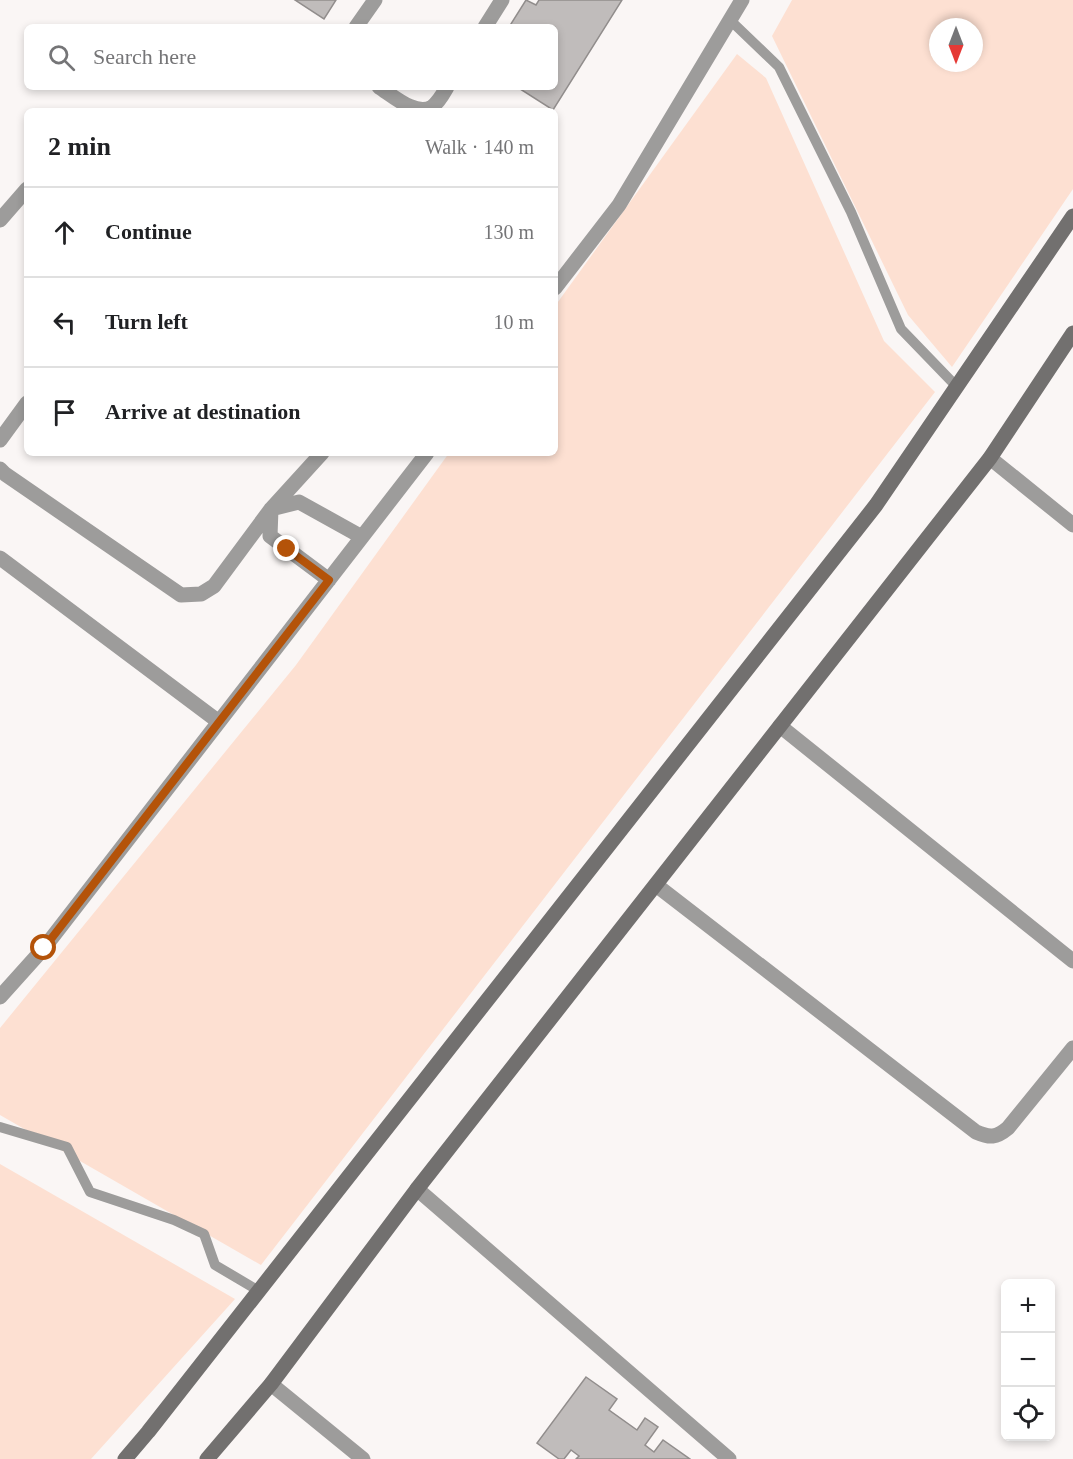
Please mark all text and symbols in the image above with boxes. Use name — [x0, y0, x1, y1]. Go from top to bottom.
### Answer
north arrow — [929, 18, 983, 72]
search box — [24, 24, 558, 90]
icon: search — [45, 41, 78, 74]
text: Search here — [93, 44, 196, 69]
text: 2 min — [48, 132, 111, 161]
text: Walk · 140 m — [425, 136, 534, 158]
icon: ahead — [48, 216, 81, 249]
text: Continue — [105, 219, 192, 244]
text: 130 m — [483, 221, 534, 243]
icon: left — [48, 306, 81, 339]
text: Turn left — [105, 309, 188, 334]
text: 10 m — [493, 311, 534, 333]
icon: arrive — [48, 396, 81, 429]
text: Arrive at destination — [105, 399, 301, 424]
route end — [273, 535, 299, 561]
route start — [30, 934, 56, 960]
map controls — [1001, 1279, 1055, 1441]
button: + — [1001, 1279, 1055, 1333]
button: − — [1001, 1333, 1055, 1387]
button: locate — [1001, 1387, 1055, 1441]

